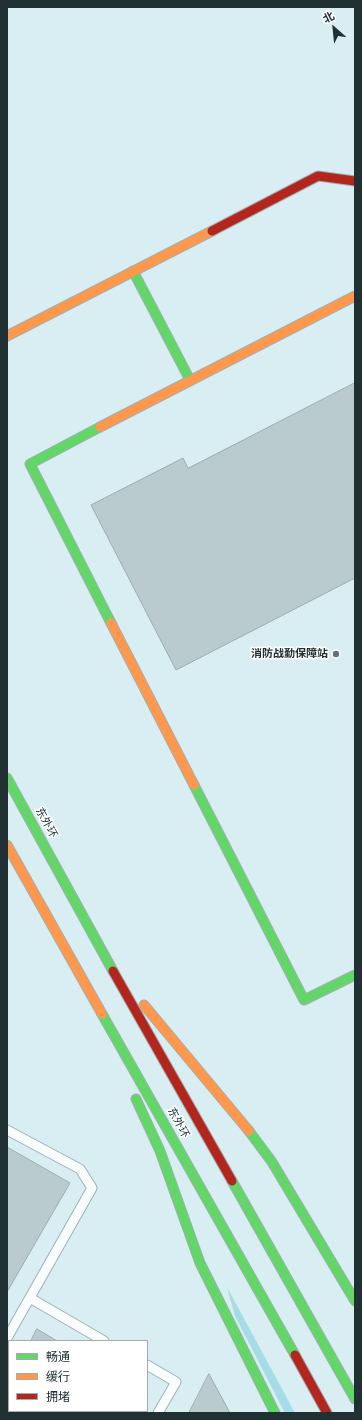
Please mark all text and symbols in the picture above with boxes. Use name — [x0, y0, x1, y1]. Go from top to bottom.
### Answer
north arrow — [314, 8, 354, 48]
text: 北 — [320, 9, 337, 26]
place label: 消防战勤保障站 — [251, 647, 328, 661]
marker: 消防战勤保障站 — [331, 649, 341, 659]
street label: 东外环 — [32, 805, 60, 841]
street label: 东外环 — [164, 1105, 192, 1141]
legend — [8, 1340, 148, 1412]
text: 畅通 — [46, 1349, 70, 1365]
text: 缓行 — [46, 1369, 70, 1385]
text: 拥堵 — [46, 1389, 70, 1405]

